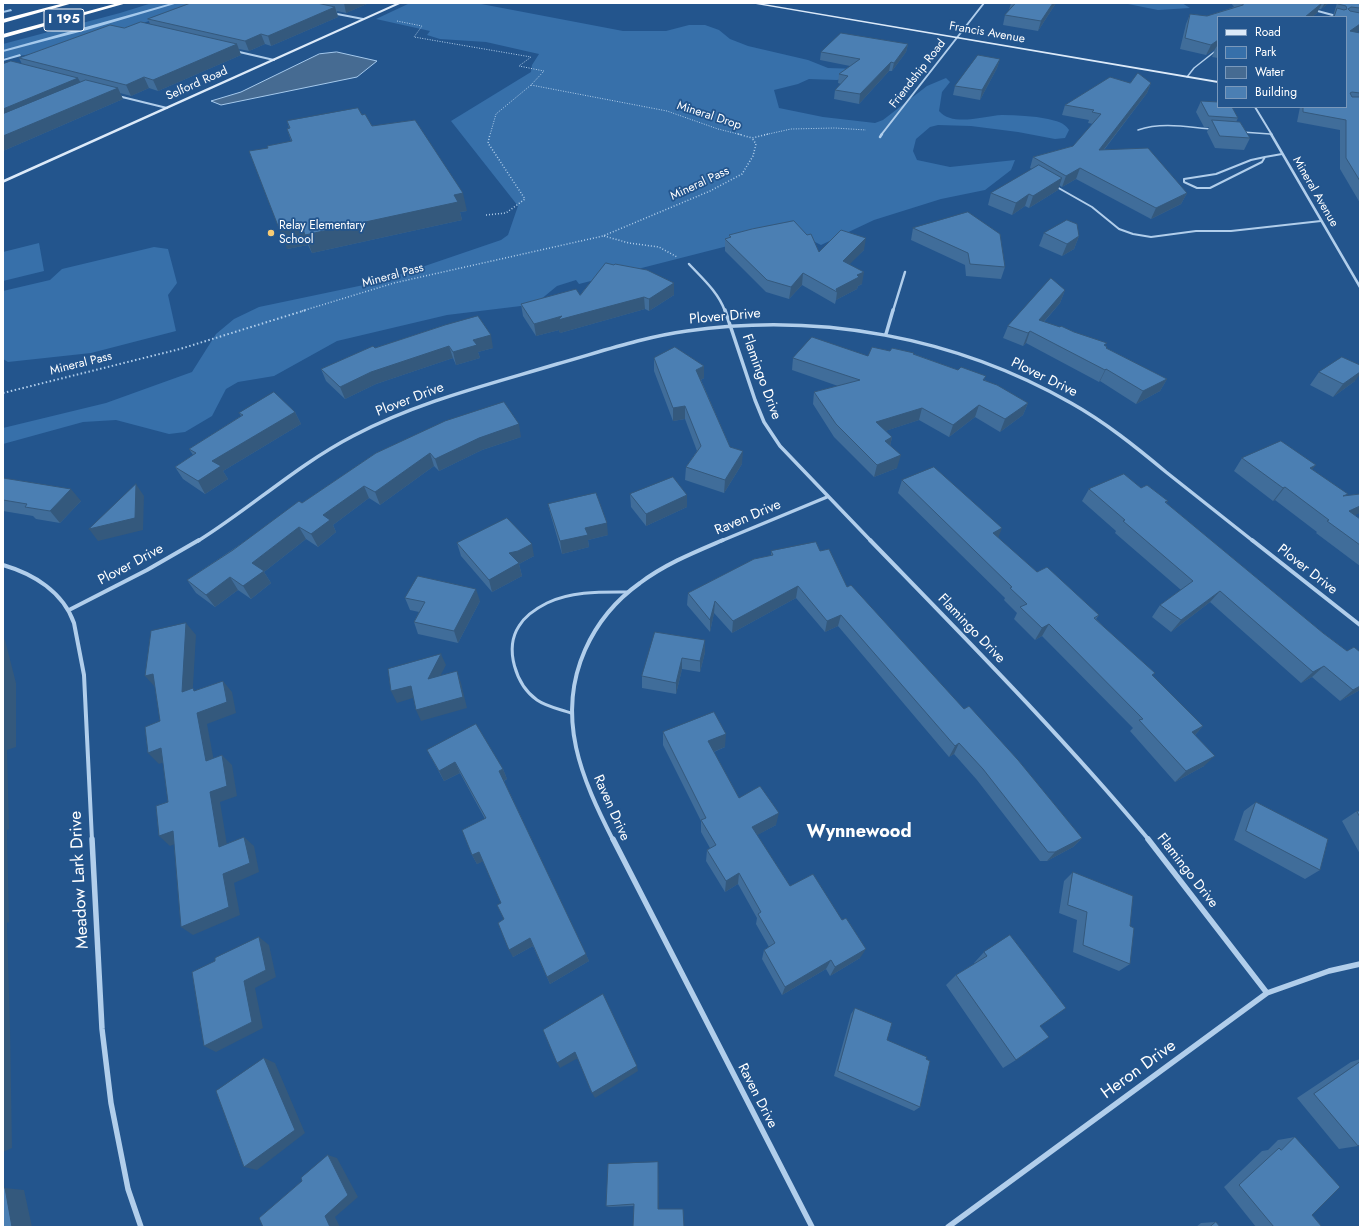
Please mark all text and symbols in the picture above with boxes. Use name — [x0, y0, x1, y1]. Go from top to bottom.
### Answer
road number: I 195 — [44, 9, 84, 31]
legend — [1217, 16, 1347, 108]
street label: Francis Avenue — [948, 19, 1026, 47]
text: Road — [1255, 23, 1281, 41]
street label: Friendship Road — [887, 37, 949, 111]
text: Park — [1255, 43, 1276, 61]
text: Water — [1255, 63, 1285, 81]
street label: Selford Road — [164, 64, 230, 104]
text: Building — [1255, 83, 1297, 101]
street label: Mineral Drop — [675, 99, 743, 133]
street label: Mineral Avenue — [1289, 154, 1341, 230]
street label: Mineral Pass — [668, 164, 732, 204]
place label: Relay Elementary School — [279, 219, 365, 247]
marker: Relay Elementary School — [266, 228, 276, 238]
street label: Mineral Pass — [361, 261, 425, 291]
street label: Plover Drive — [689, 306, 761, 328]
street label: Flamingo Drive — [738, 332, 784, 422]
street label: Mineral Pass — [49, 349, 113, 379]
street label: Plover Drive — [1008, 355, 1080, 401]
street label: Plover Drive — [374, 379, 446, 421]
street label: Raven Drive — [712, 497, 784, 539]
street label: Plover Drive — [95, 541, 167, 589]
street label: Plover Drive — [1274, 541, 1340, 599]
street label: Flamingo Drive — [934, 591, 1008, 667]
street label: Raven Drive — [589, 772, 633, 844]
street label: Meadow Lark Drive — [66, 811, 94, 949]
district label: Wynnewood — [806, 822, 912, 844]
street label: Flamingo Drive — [1153, 830, 1221, 912]
street label: Heron Drive — [1098, 1036, 1180, 1104]
street label: Raven Drive — [734, 1061, 780, 1131]

